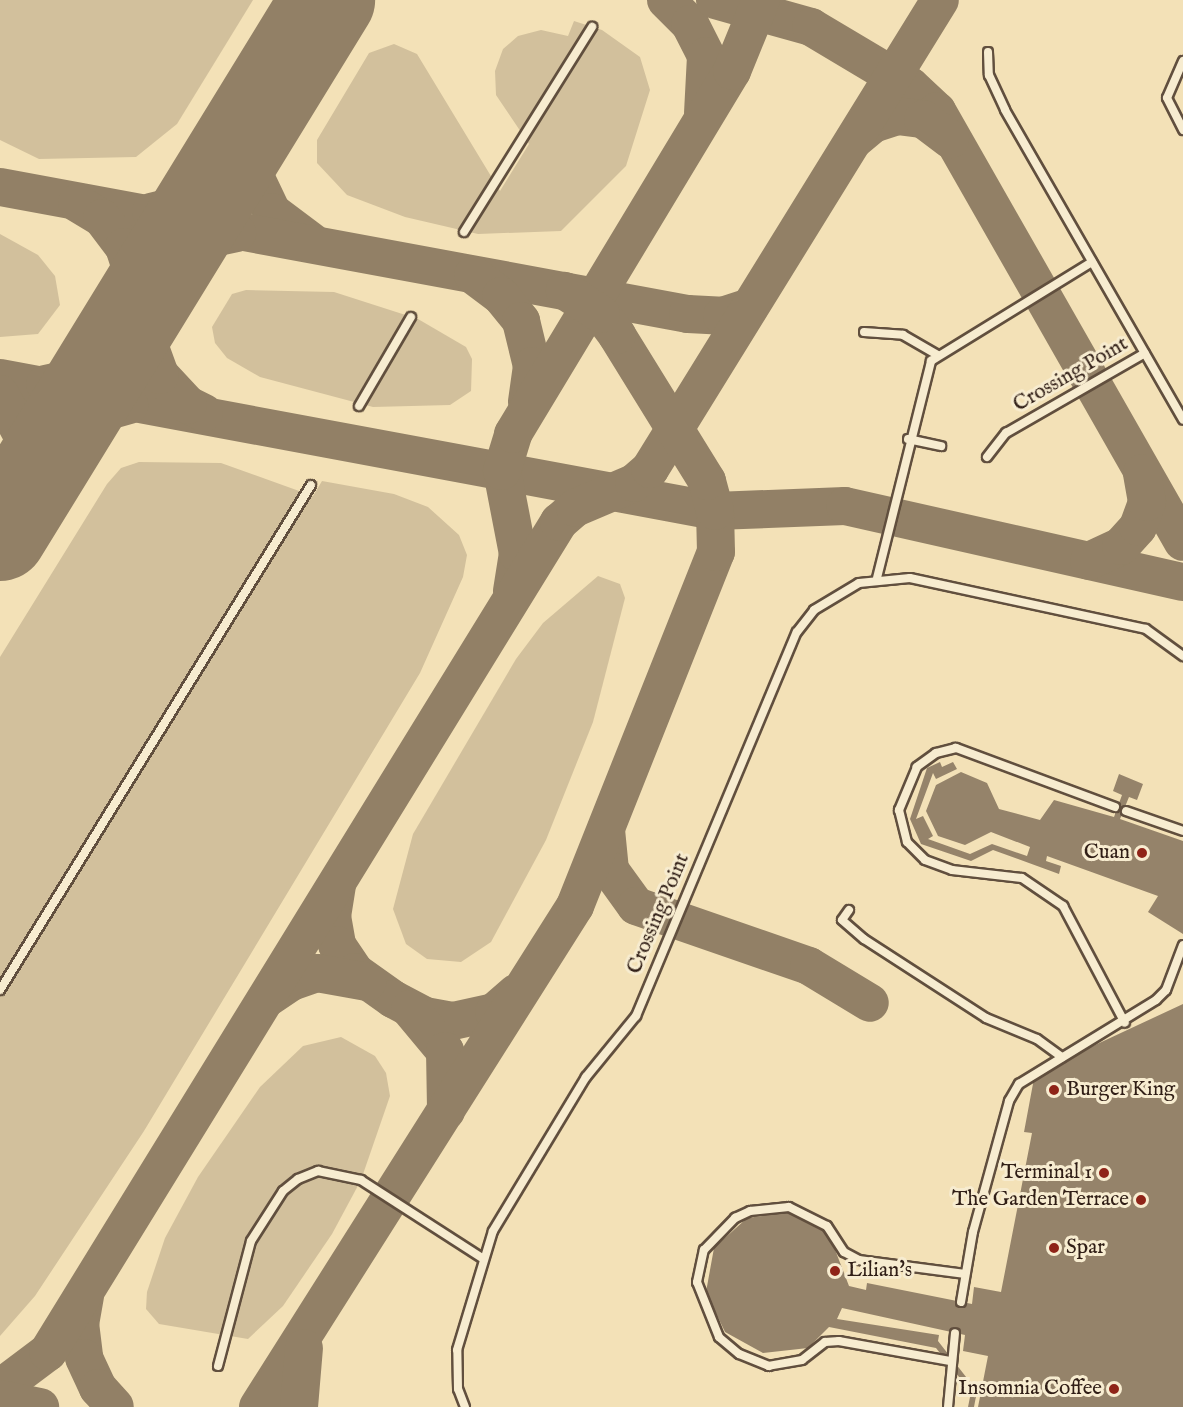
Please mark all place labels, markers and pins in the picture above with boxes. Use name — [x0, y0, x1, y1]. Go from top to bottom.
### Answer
place label: Cuan — [1084, 840, 1130, 866]
marker: Cuan — [1135, 846, 1149, 860]
place label: Burger King — [1066, 1077, 1175, 1103]
marker: Burger King — [1047, 1083, 1061, 1097]
place label: Terminal 1 — [1001, 1160, 1092, 1186]
marker: Terminal 1 — [1097, 1166, 1111, 1180]
place label: The Garden Terrace — [952, 1187, 1129, 1213]
marker: The Garden Terrace — [1134, 1193, 1148, 1207]
place label: Spar — [1066, 1235, 1105, 1261]
marker: Spar — [1047, 1241, 1061, 1255]
place label: Lilian's — [847, 1258, 912, 1284]
marker: Lilian's — [828, 1264, 842, 1278]
place label: Insomnia Coffee — [958, 1376, 1102, 1402]
marker: Insomnia Coffee — [1107, 1382, 1121, 1396]

